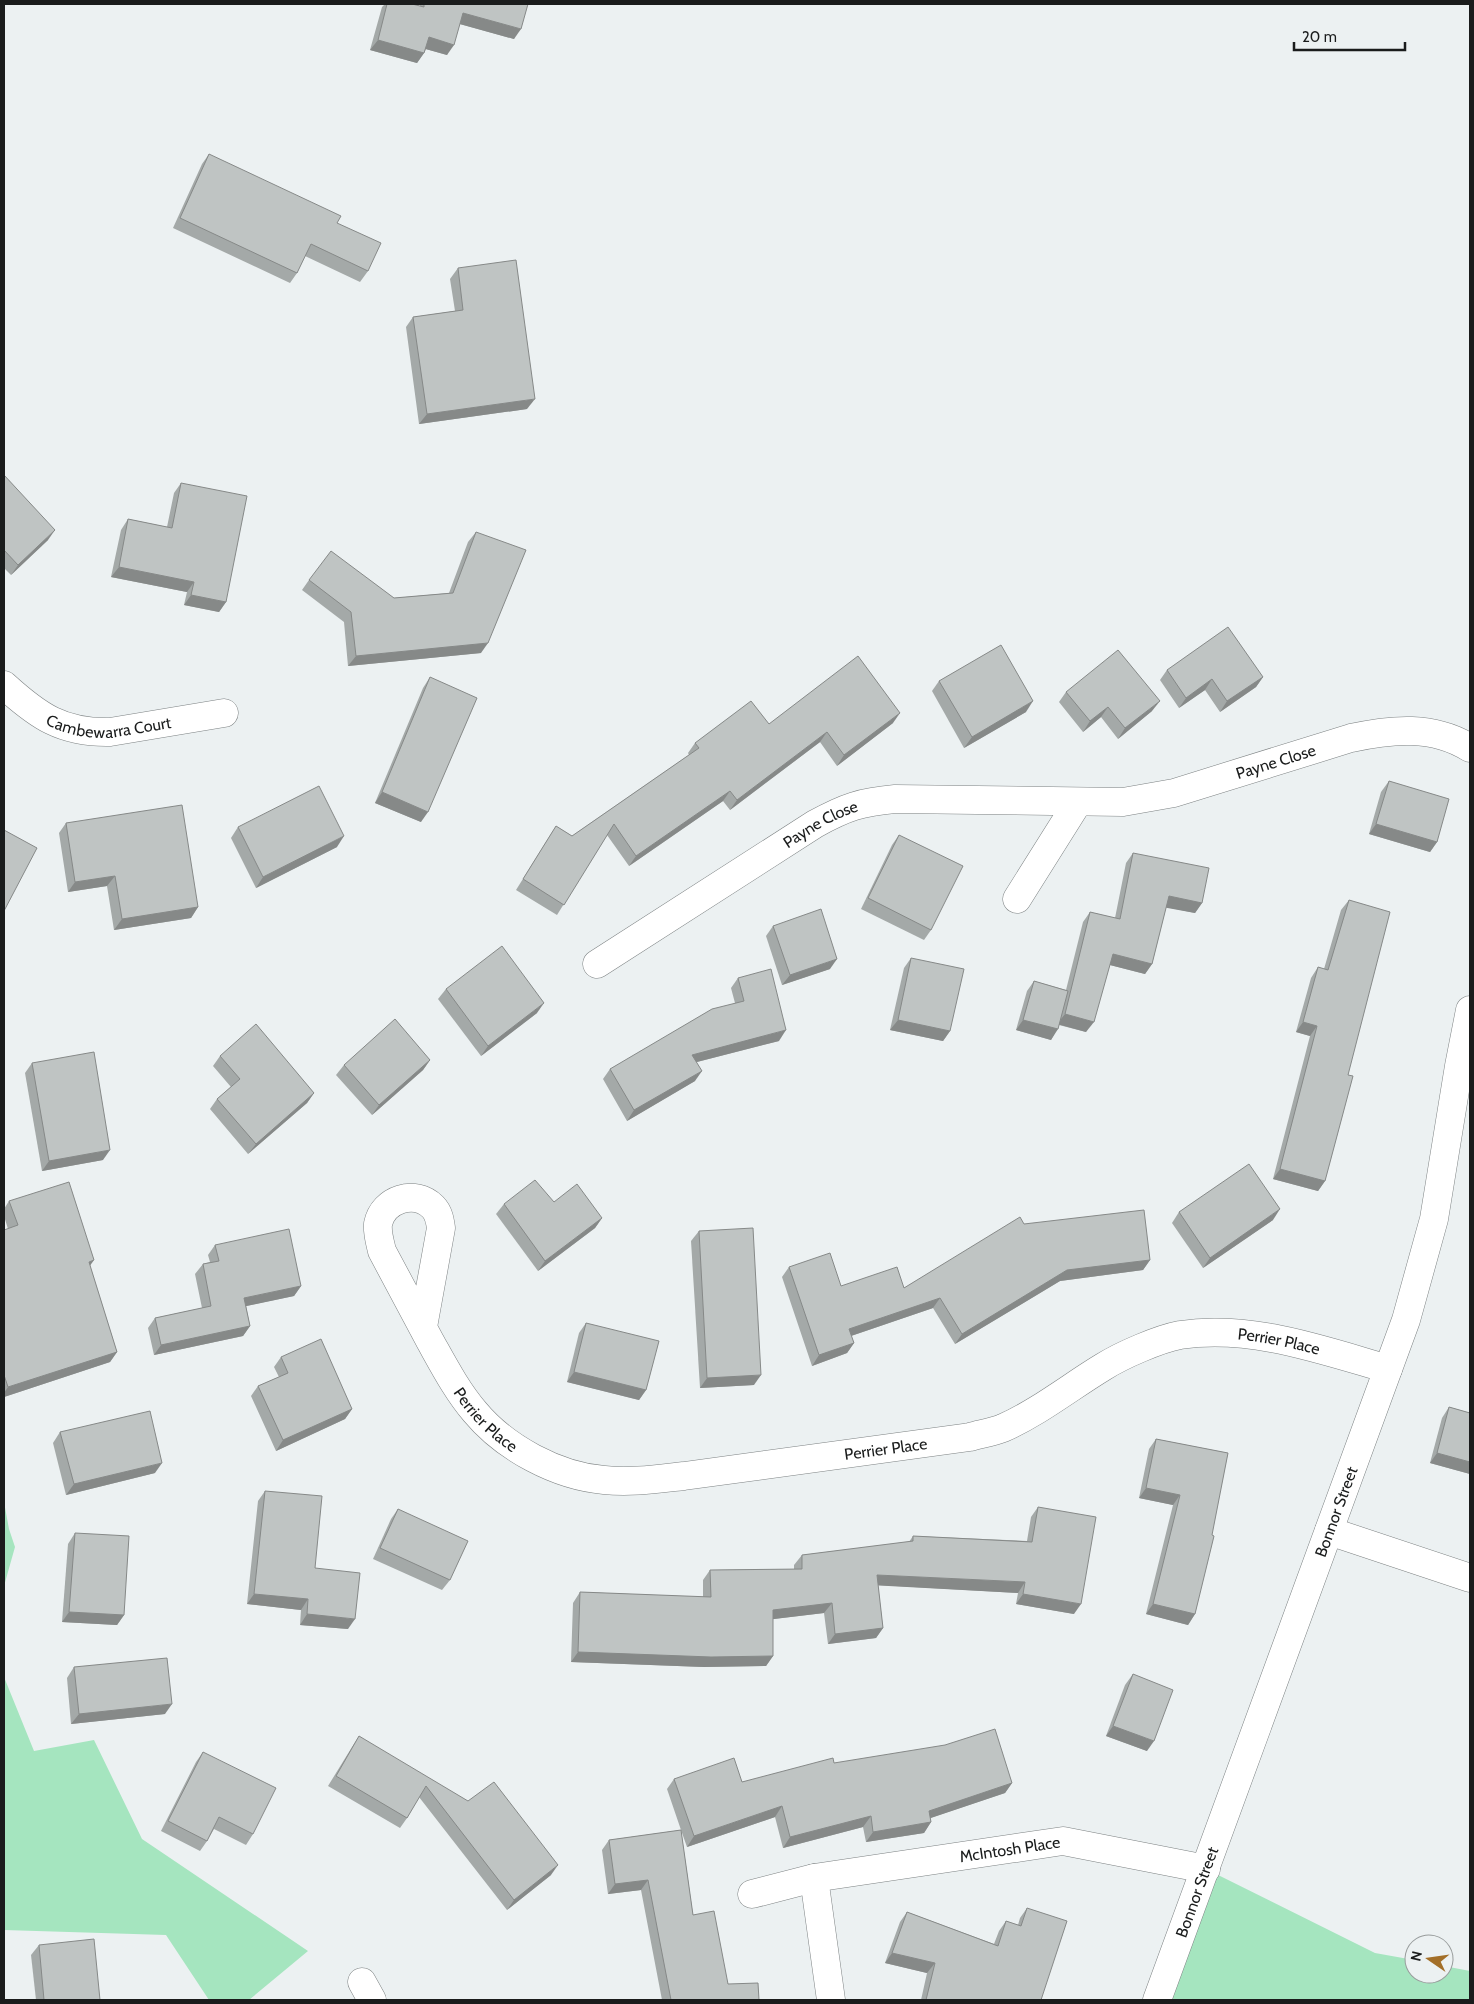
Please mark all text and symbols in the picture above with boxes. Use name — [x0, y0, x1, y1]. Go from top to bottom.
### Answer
scale bar — [1294, 20, 1405, 52]
text: 20 m — [1302, 28, 1337, 46]
street label: Cambewarra Court — [43, 710, 173, 742]
street label: Payne Close — [1234, 740, 1318, 783]
street label: Payne Close — [779, 796, 860, 852]
street label: Perrier Place — [1237, 1324, 1322, 1358]
street label: Perrier Place — [450, 1384, 521, 1456]
street label: Perrier Place — [843, 1433, 928, 1464]
street label: Bonnor Street — [1311, 1463, 1361, 1560]
street label: McIntosh Place — [958, 1832, 1061, 1866]
street label: Bonnor Street — [1171, 1844, 1222, 1940]
north arrow — [1404, 1934, 1454, 1984]
text: N — [1406, 1949, 1426, 1963]

